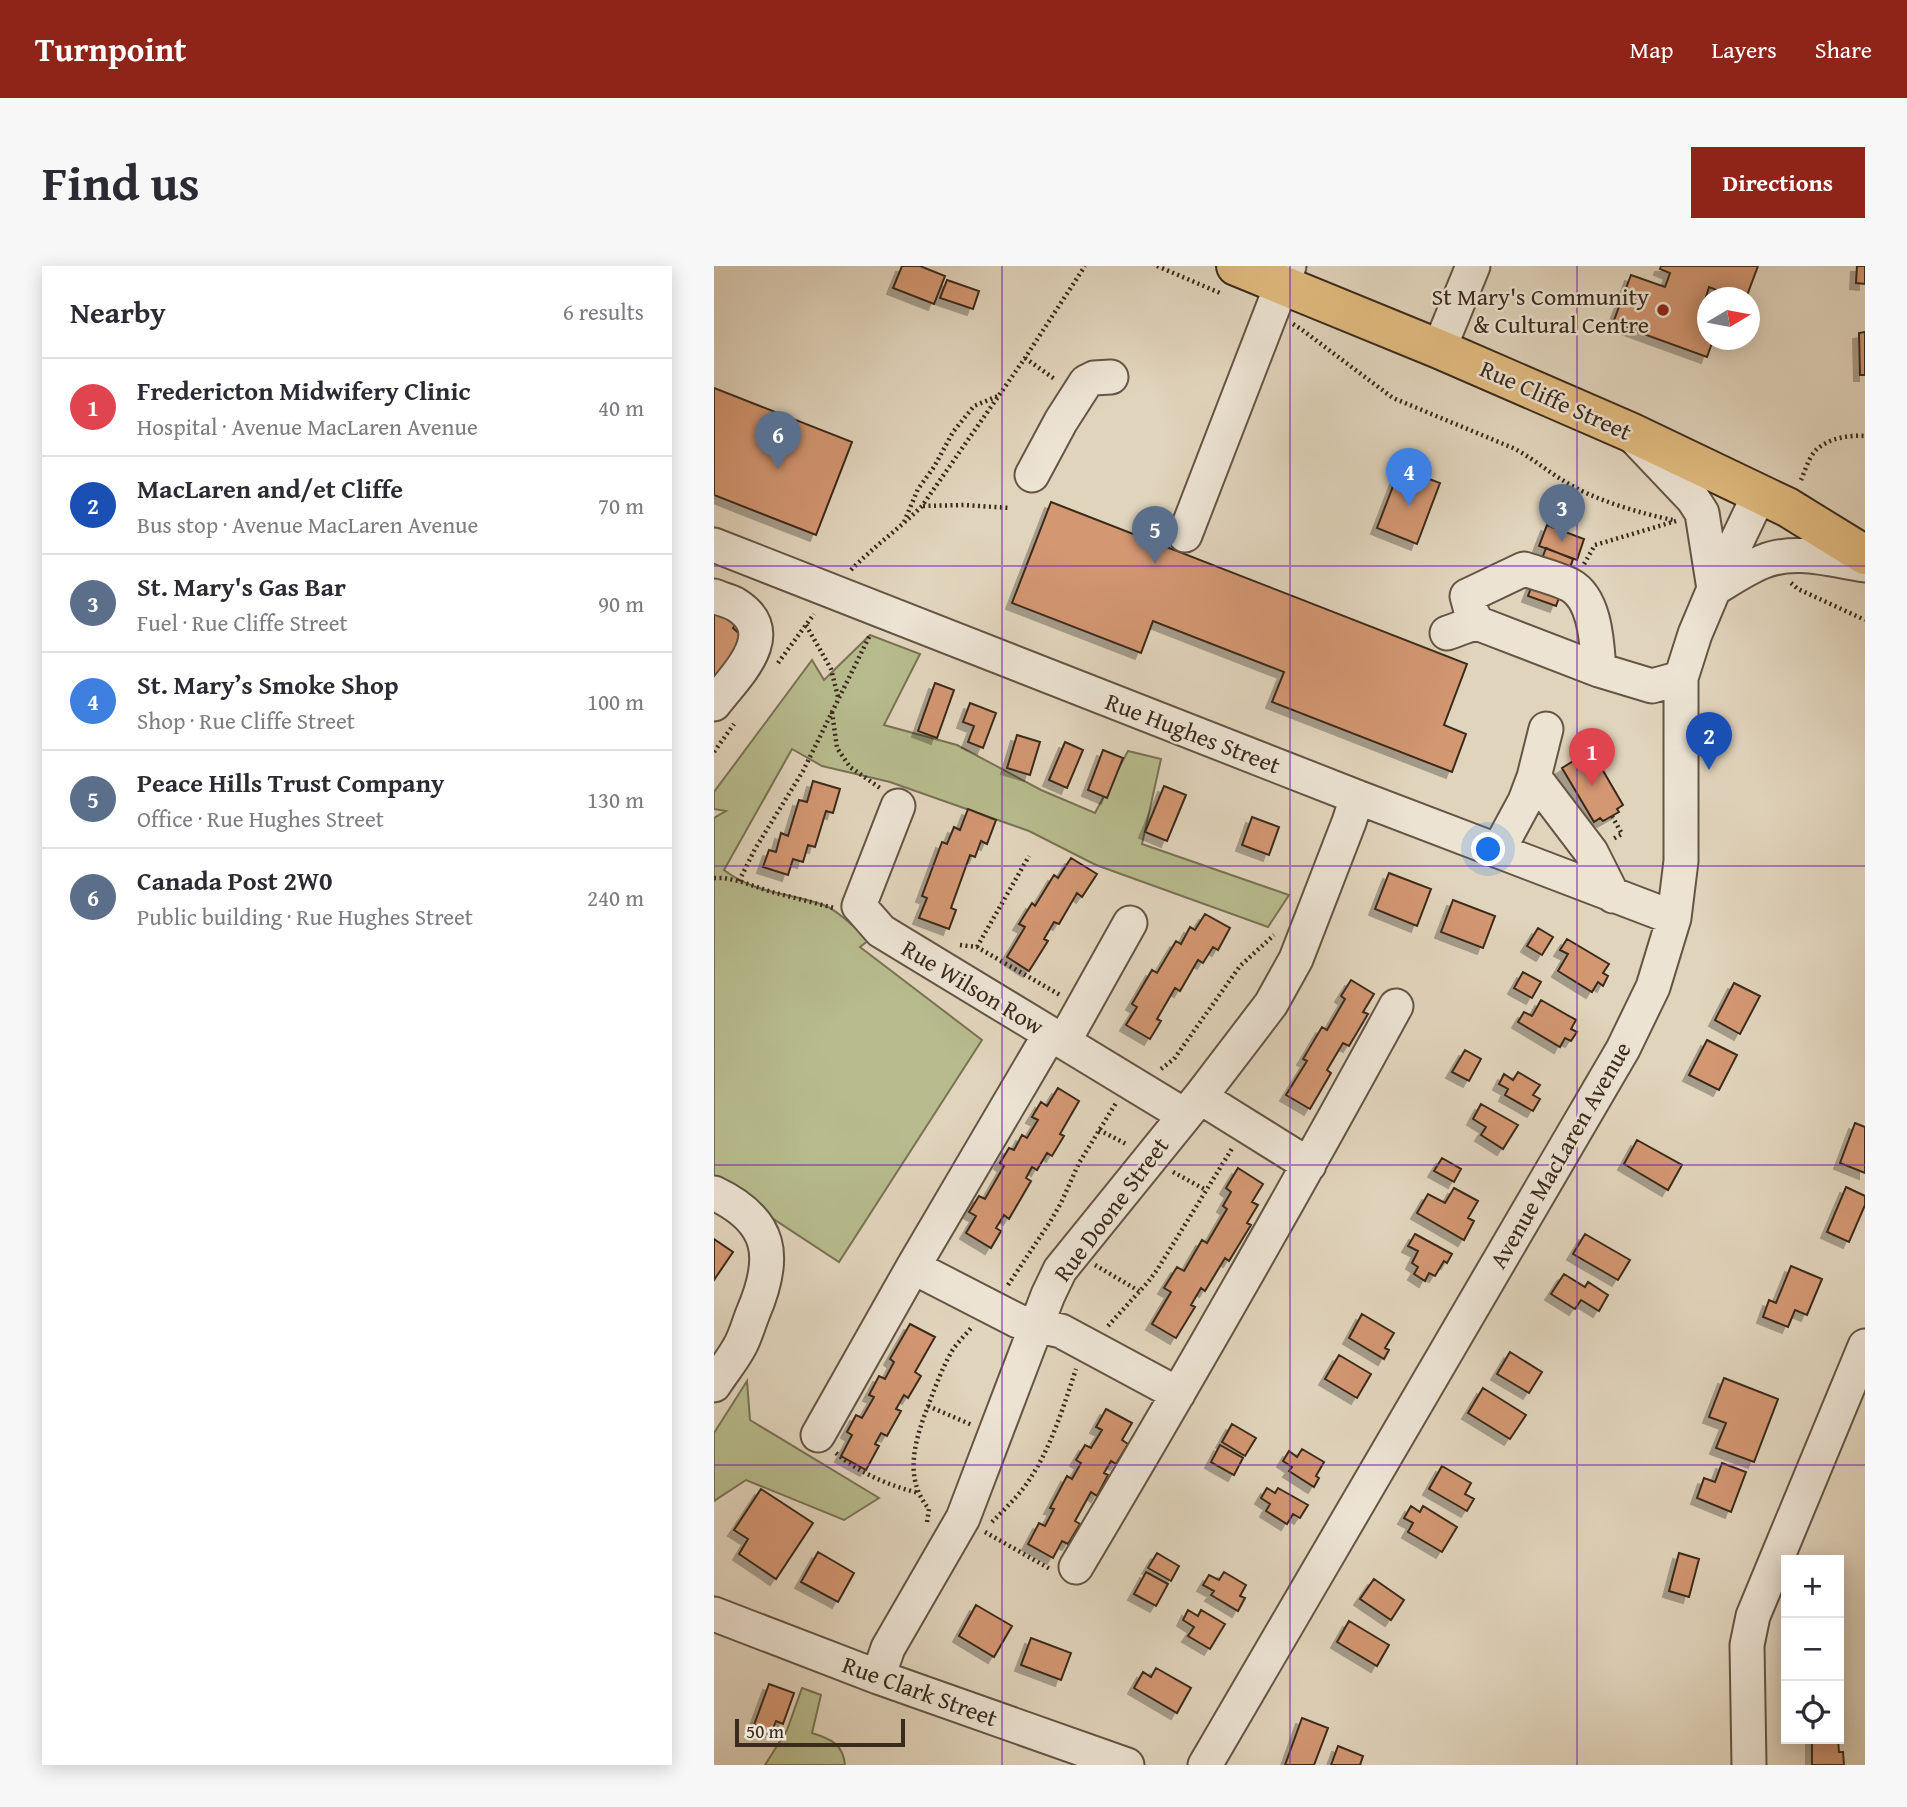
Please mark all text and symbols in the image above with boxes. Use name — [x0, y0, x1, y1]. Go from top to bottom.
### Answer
text: Turnpoint — [35, 25, 187, 73]
text: Map — [1630, 32, 1673, 67]
text: Layers — [1711, 32, 1777, 67]
text: Share — [1815, 32, 1872, 67]
text: Find us — [42, 146, 200, 218]
button: Directions — [1691, 147, 1865, 218]
place label: St Mary's Community & Cultural Centre — [1432, 279, 1649, 342]
north arrow — [1697, 287, 1760, 350]
text: Nearby — [70, 290, 166, 334]
text: 6 results — [563, 295, 644, 328]
marker: St Mary's Community & Cultural Centre — [1655, 302, 1671, 318]
street label: Rue Cliffe Street — [1475, 351, 1638, 449]
text: Fredericton Midwifery Clinic — [137, 371, 470, 410]
text: 1 — [87, 391, 99, 424]
text: 40 m — [598, 391, 644, 424]
text: Hospital · Avenue MacLaren Avenue — [137, 410, 478, 443]
pin: 6 — [755, 411, 801, 469]
pin: 4 — [1386, 448, 1432, 506]
text: MacLaren and/et Cliffe — [137, 469, 403, 508]
pin: 3 — [1539, 484, 1585, 542]
text: 2 — [87, 489, 99, 522]
text: 70 m — [598, 489, 644, 522]
pin: 5 — [1132, 506, 1178, 564]
text: Bus stop · Avenue MacLaren Avenue — [137, 508, 478, 541]
text: St. Mary's Gas Bar — [137, 567, 346, 606]
text: 3 — [87, 587, 99, 620]
text: 90 m — [598, 587, 644, 620]
text: Fuel · Rue Cliffe Street — [137, 606, 348, 639]
text: St. Mary’s Smoke Shop — [137, 665, 399, 704]
street label: Rue Hughes Street — [1101, 684, 1286, 783]
text: 4 — [87, 685, 99, 718]
text: 100 m — [587, 685, 644, 718]
text: Shop · Rue Cliffe Street — [137, 704, 355, 737]
pin: 2 — [1686, 712, 1732, 770]
pin: 1 — [1569, 728, 1615, 786]
text: Peace Hills Trust Company — [137, 763, 444, 802]
text: 5 — [87, 783, 99, 816]
text: 130 m — [587, 783, 644, 816]
text: Office · Rue Hughes Street — [137, 802, 384, 835]
your location — [1471, 832, 1505, 866]
text: Canada Post 2W0 — [137, 861, 332, 900]
text: 6 — [87, 881, 99, 914]
text: 240 m — [587, 881, 644, 914]
text: Public building · Rue Hughes Street — [137, 900, 473, 933]
street label: Rue Wilson Row — [895, 931, 1051, 1043]
street label: Avenue MacLaren Avenue — [1481, 1035, 1639, 1275]
street label: Rue Doone Street — [1045, 1129, 1177, 1289]
map controls — [1781, 1555, 1844, 1744]
button: + — [1781, 1555, 1844, 1618]
button: − — [1781, 1618, 1844, 1681]
street label: Rue Clark Street — [838, 1647, 1003, 1735]
button: locate — [1781, 1681, 1844, 1744]
scale bar — [735, 1716, 905, 1748]
text: 50 m — [746, 1717, 784, 1745]

